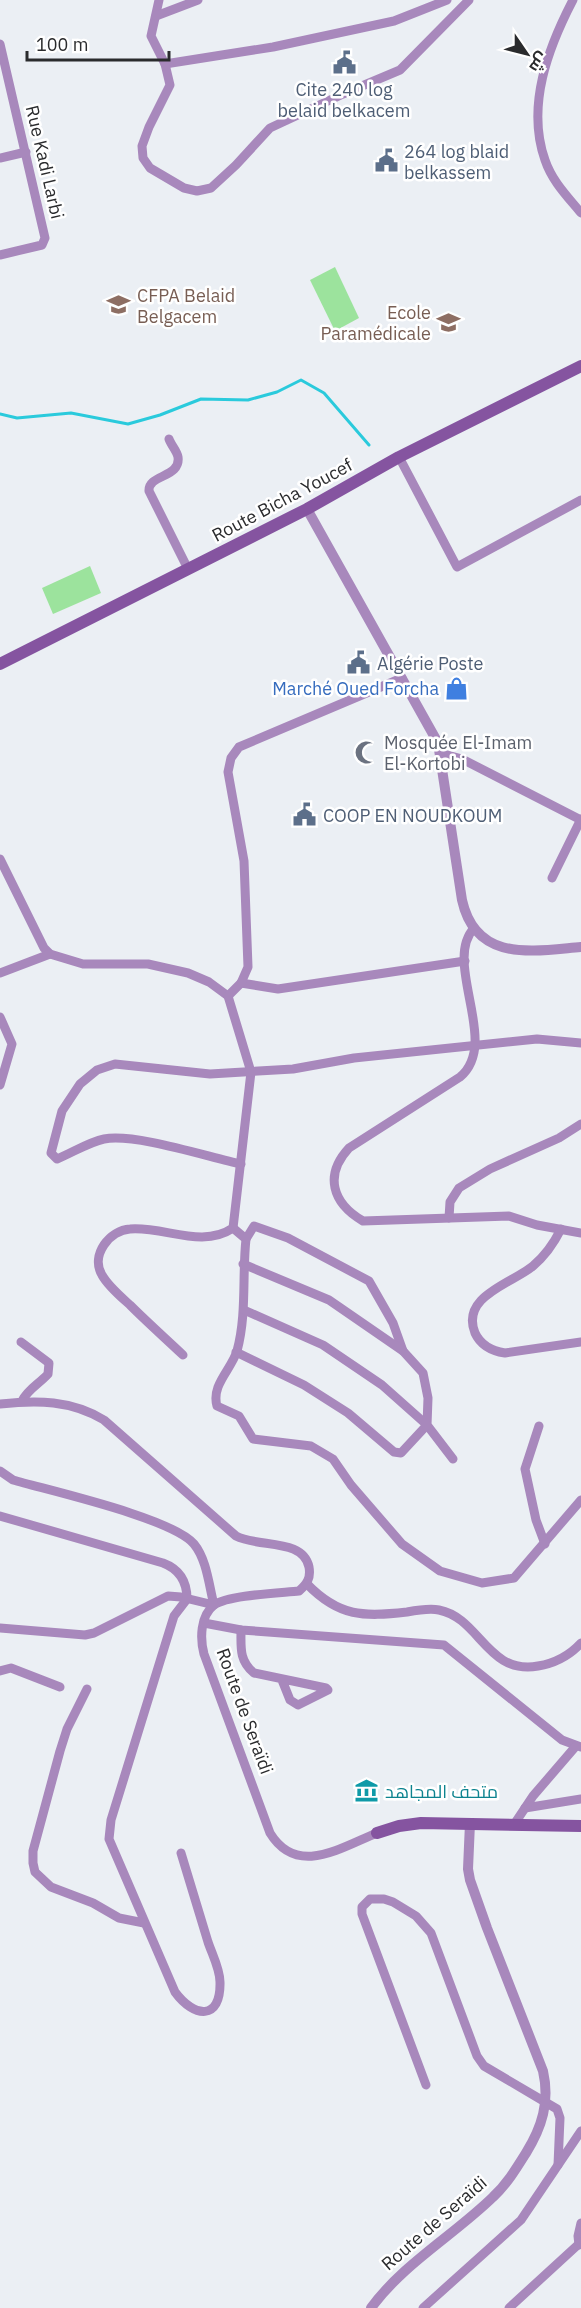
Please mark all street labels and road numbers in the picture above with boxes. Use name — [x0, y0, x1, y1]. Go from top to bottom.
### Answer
street label: Rue Kadi Larbi — [21, 103, 69, 221]
street label: Route Bicha Youcef — [208, 453, 356, 547]
street label: Route de Seraïdi — [212, 1645, 278, 1777]
street label: Route de Seraïdi — [376, 2171, 492, 2275]

